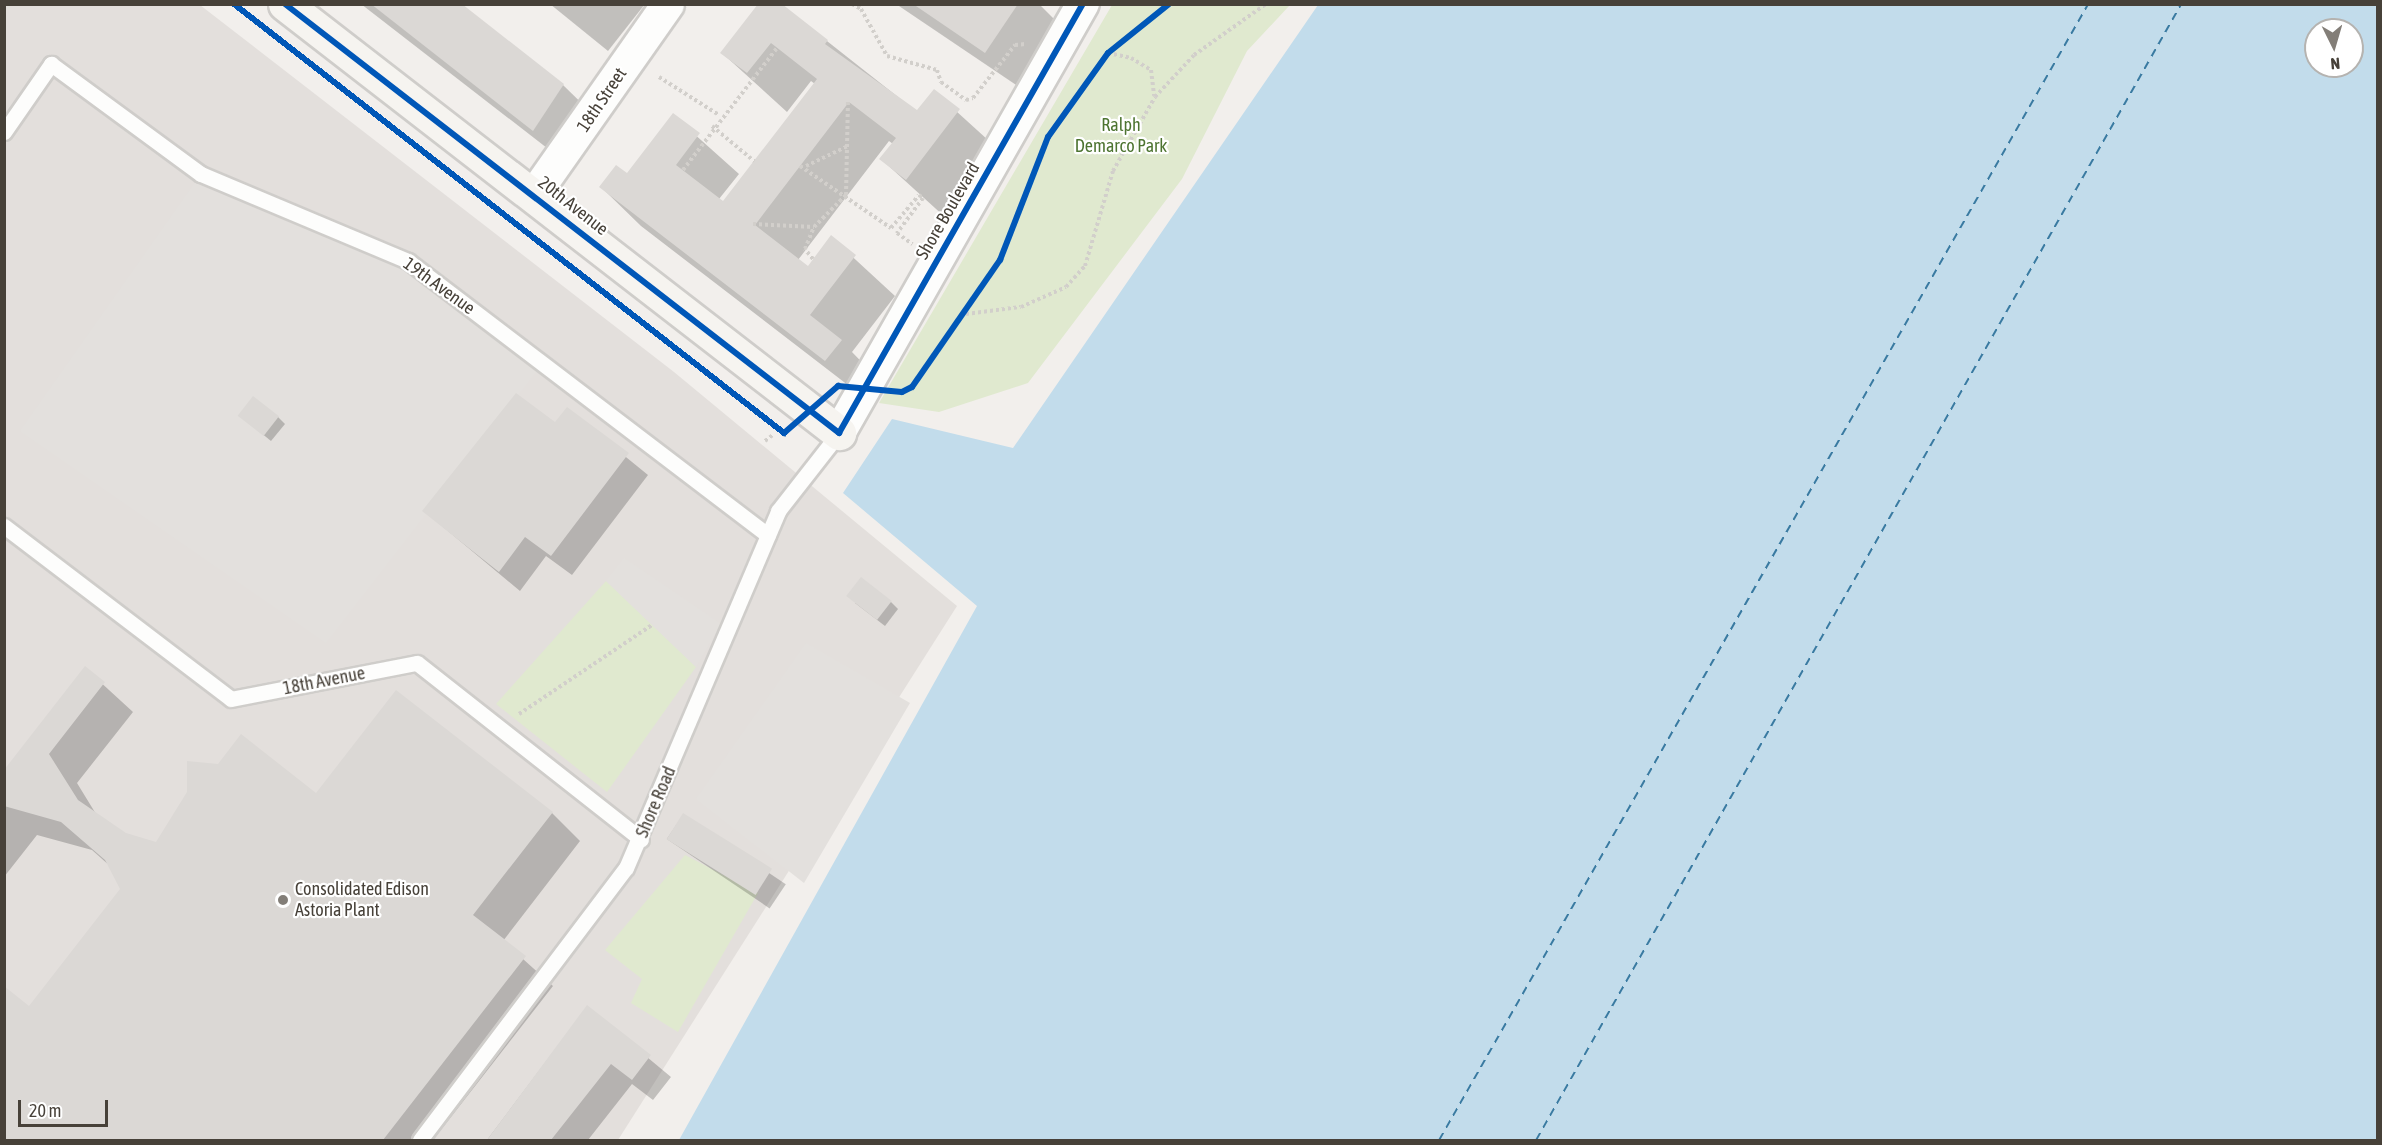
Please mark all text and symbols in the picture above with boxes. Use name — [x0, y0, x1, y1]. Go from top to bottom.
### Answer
north arrow — [2304, 18, 2364, 78]
text: N — [2330, 55, 2341, 73]
street label: 18th Street — [573, 64, 631, 136]
park label: Ralph Demarco Park — [1075, 115, 1167, 158]
street label: Shore Boulevard — [912, 159, 984, 263]
street label: 20th Avenue — [534, 172, 612, 240]
street label: 19th Avenue — [399, 253, 479, 319]
street label: 18th Avenue — [281, 662, 367, 700]
street label: Shore Road — [631, 763, 681, 841]
place label: Consolidated Edison Astoria Plant — [295, 879, 429, 922]
marker: Consolidated Edison Astoria Plant — [276, 893, 290, 907]
scale bar — [21, 1088, 111, 1126]
text: 20 m — [29, 1100, 61, 1121]

